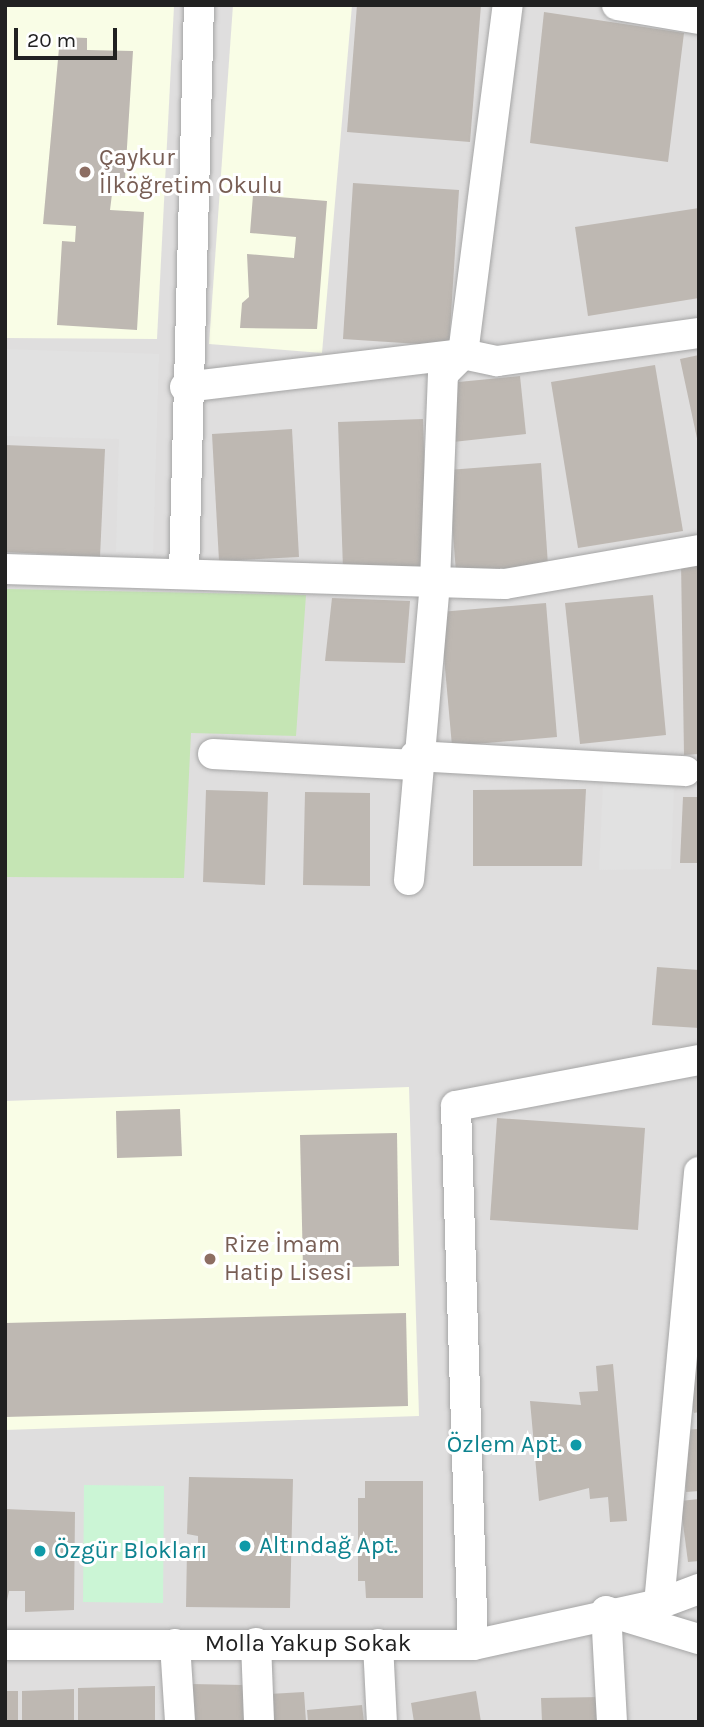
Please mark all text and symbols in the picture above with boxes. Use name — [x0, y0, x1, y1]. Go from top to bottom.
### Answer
scale bar — [18, 14, 121, 58]
text: 20 m — [27, 28, 76, 52]
place label: Çaykur İlköğretim Okulu — [99, 144, 283, 200]
marker: Çaykur İlköğretim Okulu — [77, 164, 93, 180]
place label: Rize İmam Hatip Lisesi — [224, 1231, 352, 1287]
marker: Rize İmam Hatip Lisesi — [202, 1251, 218, 1267]
place label: Özlem Apt. — [447, 1431, 562, 1459]
marker: Özlem Apt. — [568, 1437, 584, 1453]
place label: Altındağ Apt. — [259, 1532, 398, 1560]
place label: Özgür Blokları — [54, 1537, 207, 1565]
marker: Altındağ Apt. — [237, 1538, 253, 1554]
marker: Özgür Blokları — [32, 1543, 48, 1559]
street label: Molla Yakup Sokak — [205, 1630, 411, 1658]

